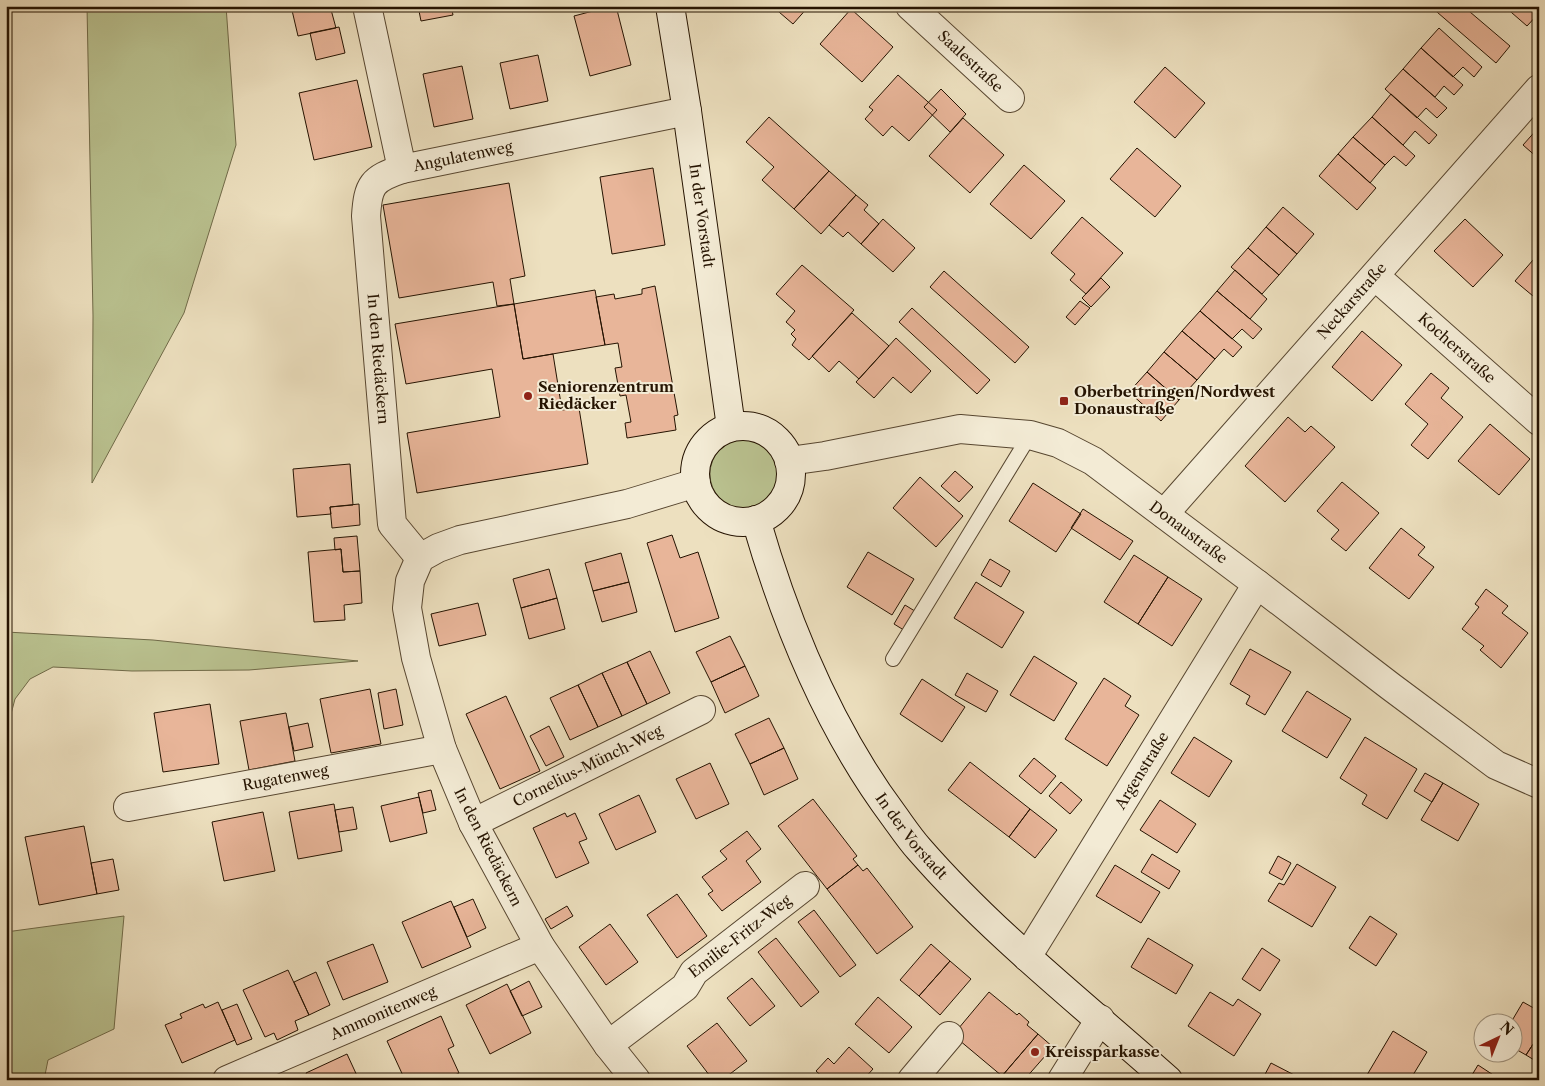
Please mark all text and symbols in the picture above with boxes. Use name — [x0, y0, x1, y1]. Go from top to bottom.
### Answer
street label: Saalestraße — [934, 26, 1007, 96]
street label: Angulatenweg — [410, 137, 514, 176]
street label: In der Vorstadt — [685, 162, 719, 270]
street label: Neckarstraße — [1313, 259, 1390, 343]
street label: In den Riedäckern — [364, 293, 394, 426]
street label: Kocherstraße — [1414, 309, 1500, 387]
place label: Seniorenzentrum Riedäcker — [538, 377, 674, 413]
place label: Oberbettringen/Nordwest Donaustraße — [1074, 382, 1275, 418]
marker: Seniorenzentrum Riedäcker — [522, 390, 534, 402]
marker: Oberbettringen/Nordwest Donaustraße — [1058, 395, 1070, 407]
street label: Donaustraße — [1146, 497, 1231, 568]
street label: Cornelius-Münch-Weg — [509, 721, 666, 811]
street label: Argenstraße — [1110, 728, 1173, 814]
street label: Rugatenweg — [241, 760, 330, 795]
street label: In den Riedäckern — [450, 784, 527, 910]
street label: In der Vorstadt — [872, 789, 952, 884]
street label: Emilie-Fritz-Weg — [685, 890, 795, 982]
street label: Ammonitenweg — [326, 982, 439, 1044]
north arrow — [1472, 1014, 1522, 1064]
text: N — [1496, 1018, 1517, 1039]
place label: Kreissparkasse — [1045, 1042, 1160, 1061]
marker: Kreissparkasse — [1029, 1046, 1041, 1058]

